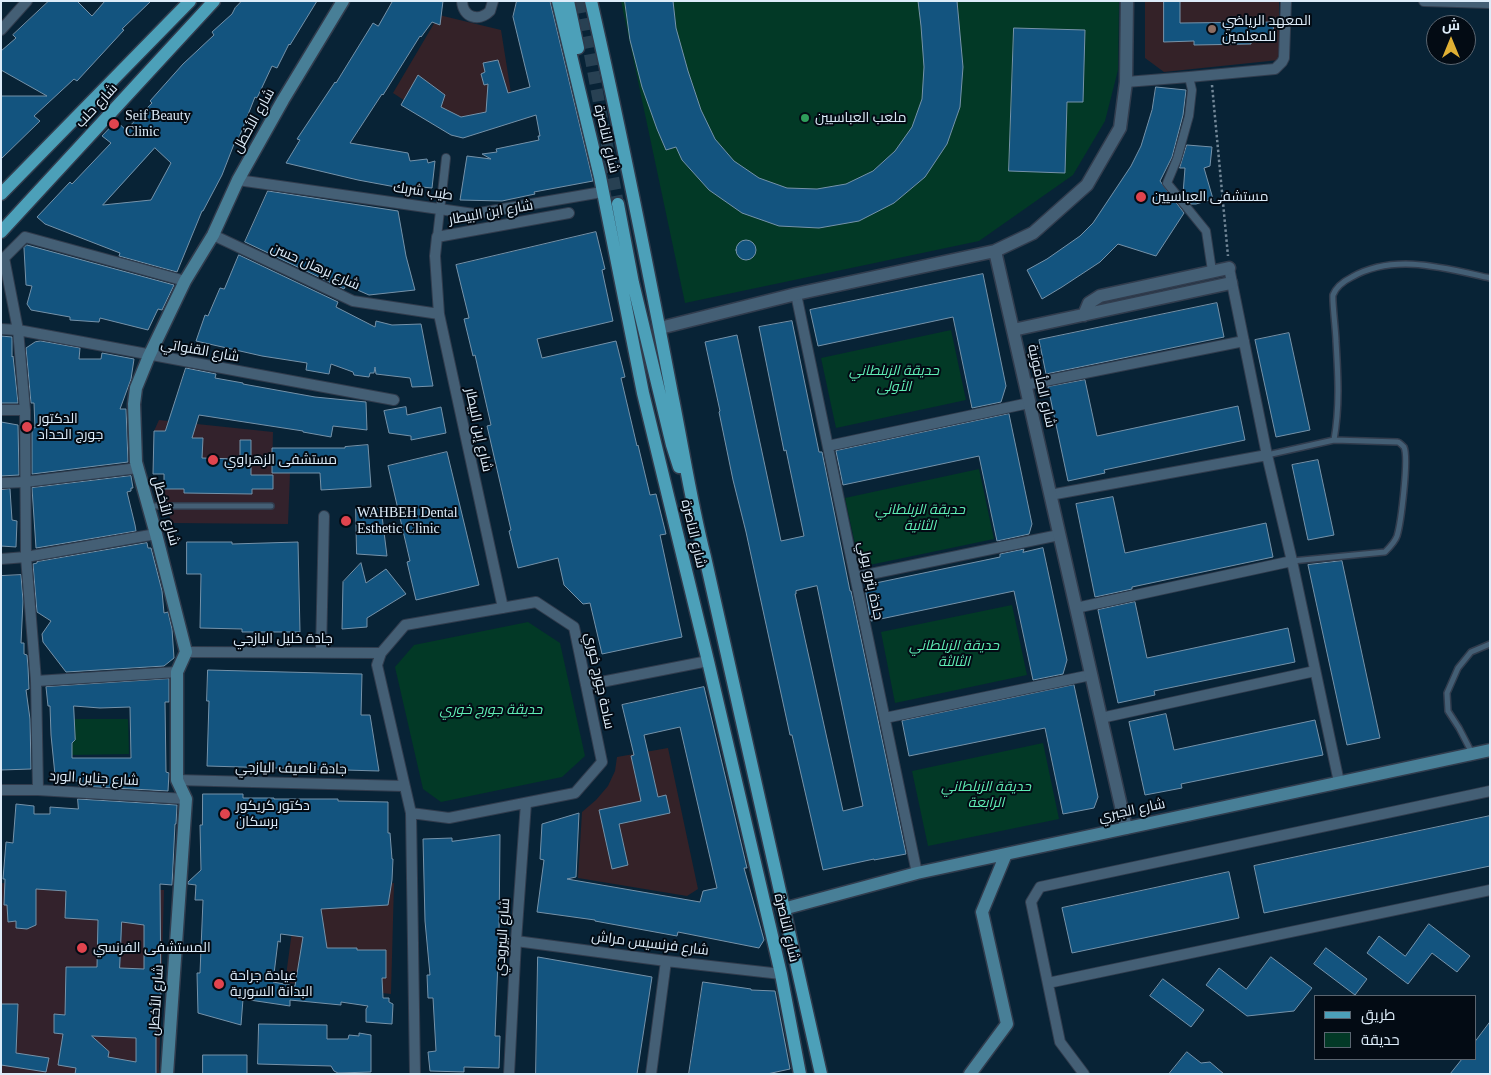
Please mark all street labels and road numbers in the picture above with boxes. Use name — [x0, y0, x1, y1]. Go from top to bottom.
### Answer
street label: شارع حلب — [72, 80, 122, 132]
street label: شارع الأخطل — [229, 86, 279, 156]
street label: شارع الناصرة — [590, 103, 622, 175]
street label: طيب شربك — [392, 179, 454, 205]
street label: شارع ابن البيطار — [447, 197, 535, 229]
street label: شارع برهان حسن — [268, 240, 362, 294]
street label: شارع القنواتي — [160, 336, 240, 366]
street label: شارع المأمونية — [1023, 343, 1059, 429]
street label: شارع إبن البيطار — [461, 386, 495, 474]
street label: شارع الأخطل — [148, 474, 182, 548]
street label: شارع الناصرة — [677, 498, 709, 570]
street label: جادة بترو بولي — [854, 540, 886, 622]
street label: جادة خليل اليازجي — [233, 631, 333, 647]
street label: ساحة جورج خوري — [581, 631, 617, 731]
street label: جادة ناصيف اليازجي — [235, 760, 347, 778]
street label: شارع جناين الورد — [49, 768, 139, 790]
street label: شارع الجبري — [1097, 796, 1167, 826]
street label: شارع الناصرة — [770, 892, 802, 964]
street label: شارع البيرودي — [492, 898, 514, 976]
street label: شارع فرنسيس مراش — [590, 928, 710, 960]
street label: شارع الأخطل — [146, 964, 168, 1036]

